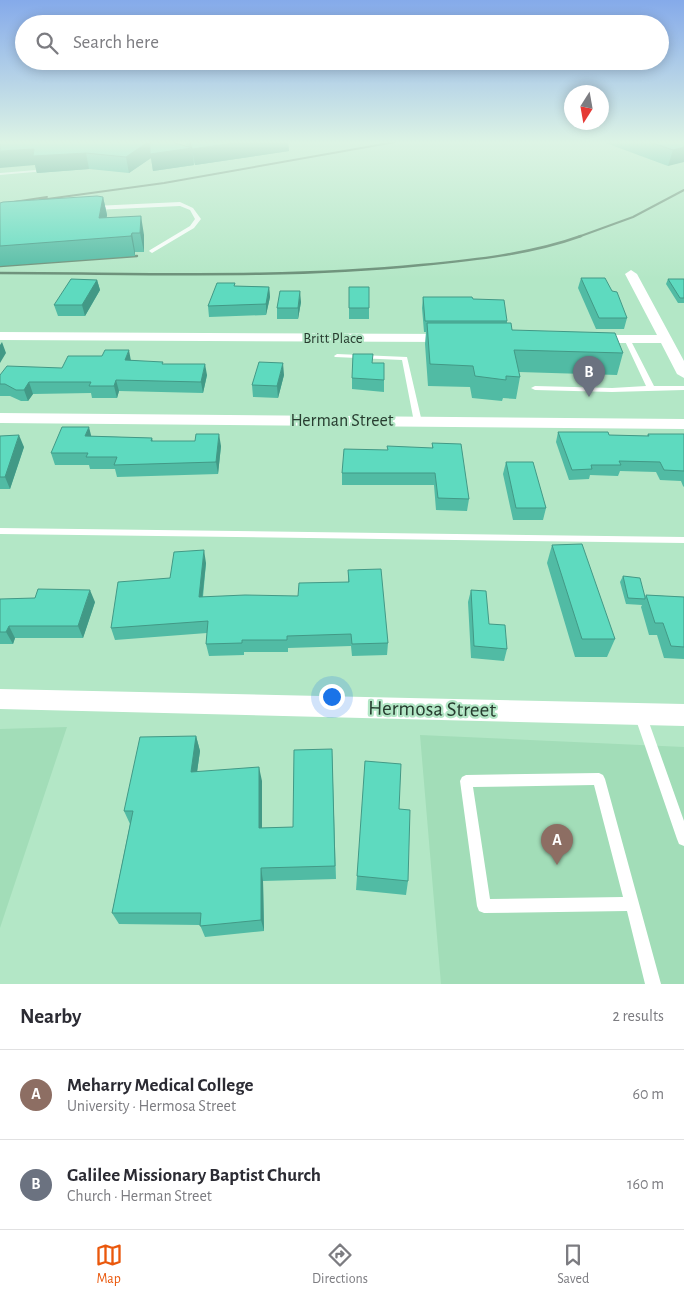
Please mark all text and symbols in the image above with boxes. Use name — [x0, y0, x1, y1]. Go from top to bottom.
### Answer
search box — [15, 15, 669, 70]
icon: search — [33, 29, 61, 57]
text: Search here — [73, 33, 159, 52]
north arrow — [564, 85, 609, 130]
street label: Britt Place — [303, 331, 363, 346]
pin: B — [573, 356, 605, 397]
street label: Herman Street — [290, 412, 394, 430]
your location — [319, 684, 345, 710]
street label: Hermosa Street — [368, 697, 496, 721]
pin: A — [541, 824, 573, 865]
text: Nearby — [20, 1006, 81, 1027]
text: 2 results — [612, 1008, 664, 1024]
text: Meharry Medical College — [67, 1076, 254, 1095]
text: A — [31, 1086, 41, 1102]
text: 60 m — [633, 1086, 664, 1102]
text: University · Hermosa Street — [67, 1098, 236, 1114]
text: Galilee Missionary Baptist Church — [67, 1166, 321, 1185]
text: B — [31, 1176, 41, 1192]
text: 160 m — [627, 1176, 664, 1192]
text: Church · Herman Street — [67, 1188, 212, 1204]
tab: Map — [95, 1241, 123, 1288]
tab: Directions — [312, 1241, 368, 1288]
tab: Saved — [557, 1241, 589, 1288]

